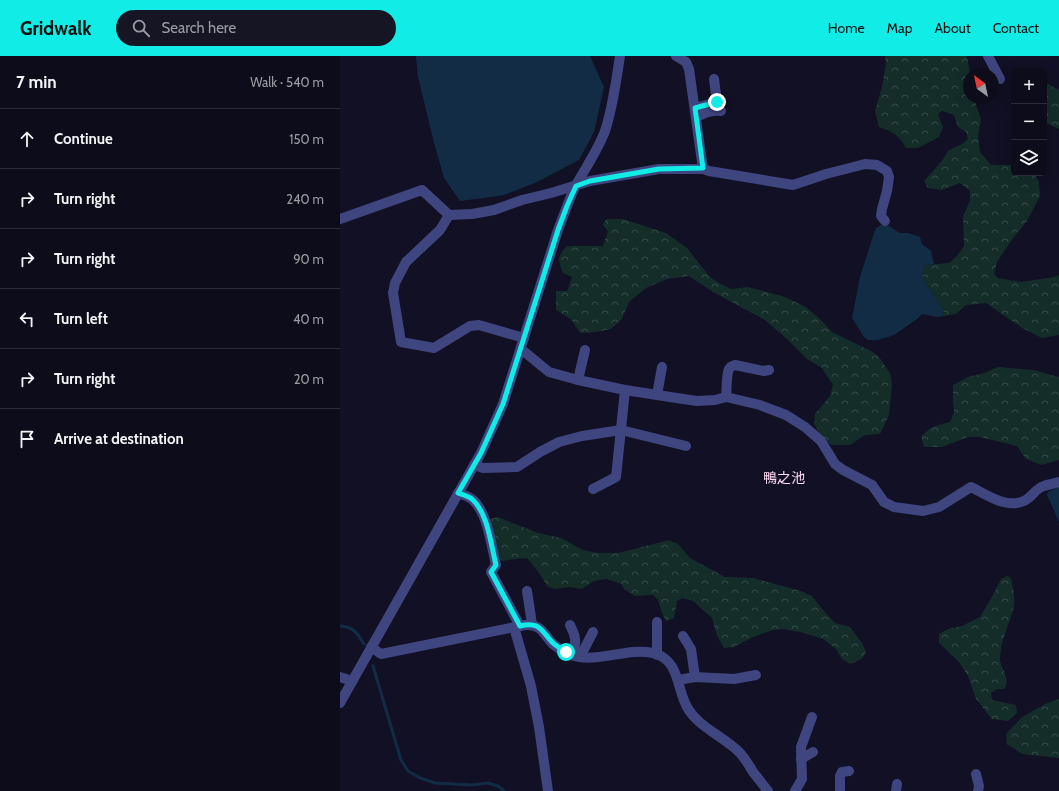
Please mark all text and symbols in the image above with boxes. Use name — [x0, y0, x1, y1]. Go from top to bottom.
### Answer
search box — [116, 10, 396, 46]
text: Gridwalk — [20, 17, 92, 40]
icon: search — [130, 17, 152, 39]
text: Search here — [162, 19, 236, 37]
text: Home — [828, 19, 865, 37]
text: Map — [887, 19, 912, 37]
text: About — [934, 19, 971, 37]
text: Contact — [993, 19, 1039, 37]
north arrow — [963, 68, 999, 104]
map controls — [1011, 68, 1047, 176]
button: + — [1011, 68, 1047, 104]
text: 7 min — [16, 72, 57, 92]
text: Walk · 540 m — [250, 74, 324, 90]
route end — [708, 93, 726, 111]
button: − — [1011, 104, 1047, 140]
icon: ahead — [16, 128, 38, 150]
text: Continue — [54, 130, 113, 148]
text: 150 m — [289, 131, 324, 147]
button: layers — [1011, 140, 1047, 176]
icon: right — [16, 188, 38, 210]
text: Turn right — [54, 190, 115, 208]
text: 240 m — [286, 191, 324, 207]
icon: right — [16, 248, 38, 270]
text: Turn right — [54, 250, 115, 268]
text: 90 m — [293, 251, 324, 267]
icon: left — [16, 308, 38, 330]
text: Turn left — [54, 310, 108, 328]
text: 40 m — [293, 311, 324, 327]
icon: right — [16, 368, 38, 390]
text: Turn right — [54, 370, 115, 388]
text: 20 m — [294, 371, 324, 387]
icon: arrive — [16, 428, 38, 450]
text: Arrive at destination — [54, 430, 184, 448]
district label: 鴨之池 — [763, 469, 805, 487]
route start — [557, 643, 575, 661]

